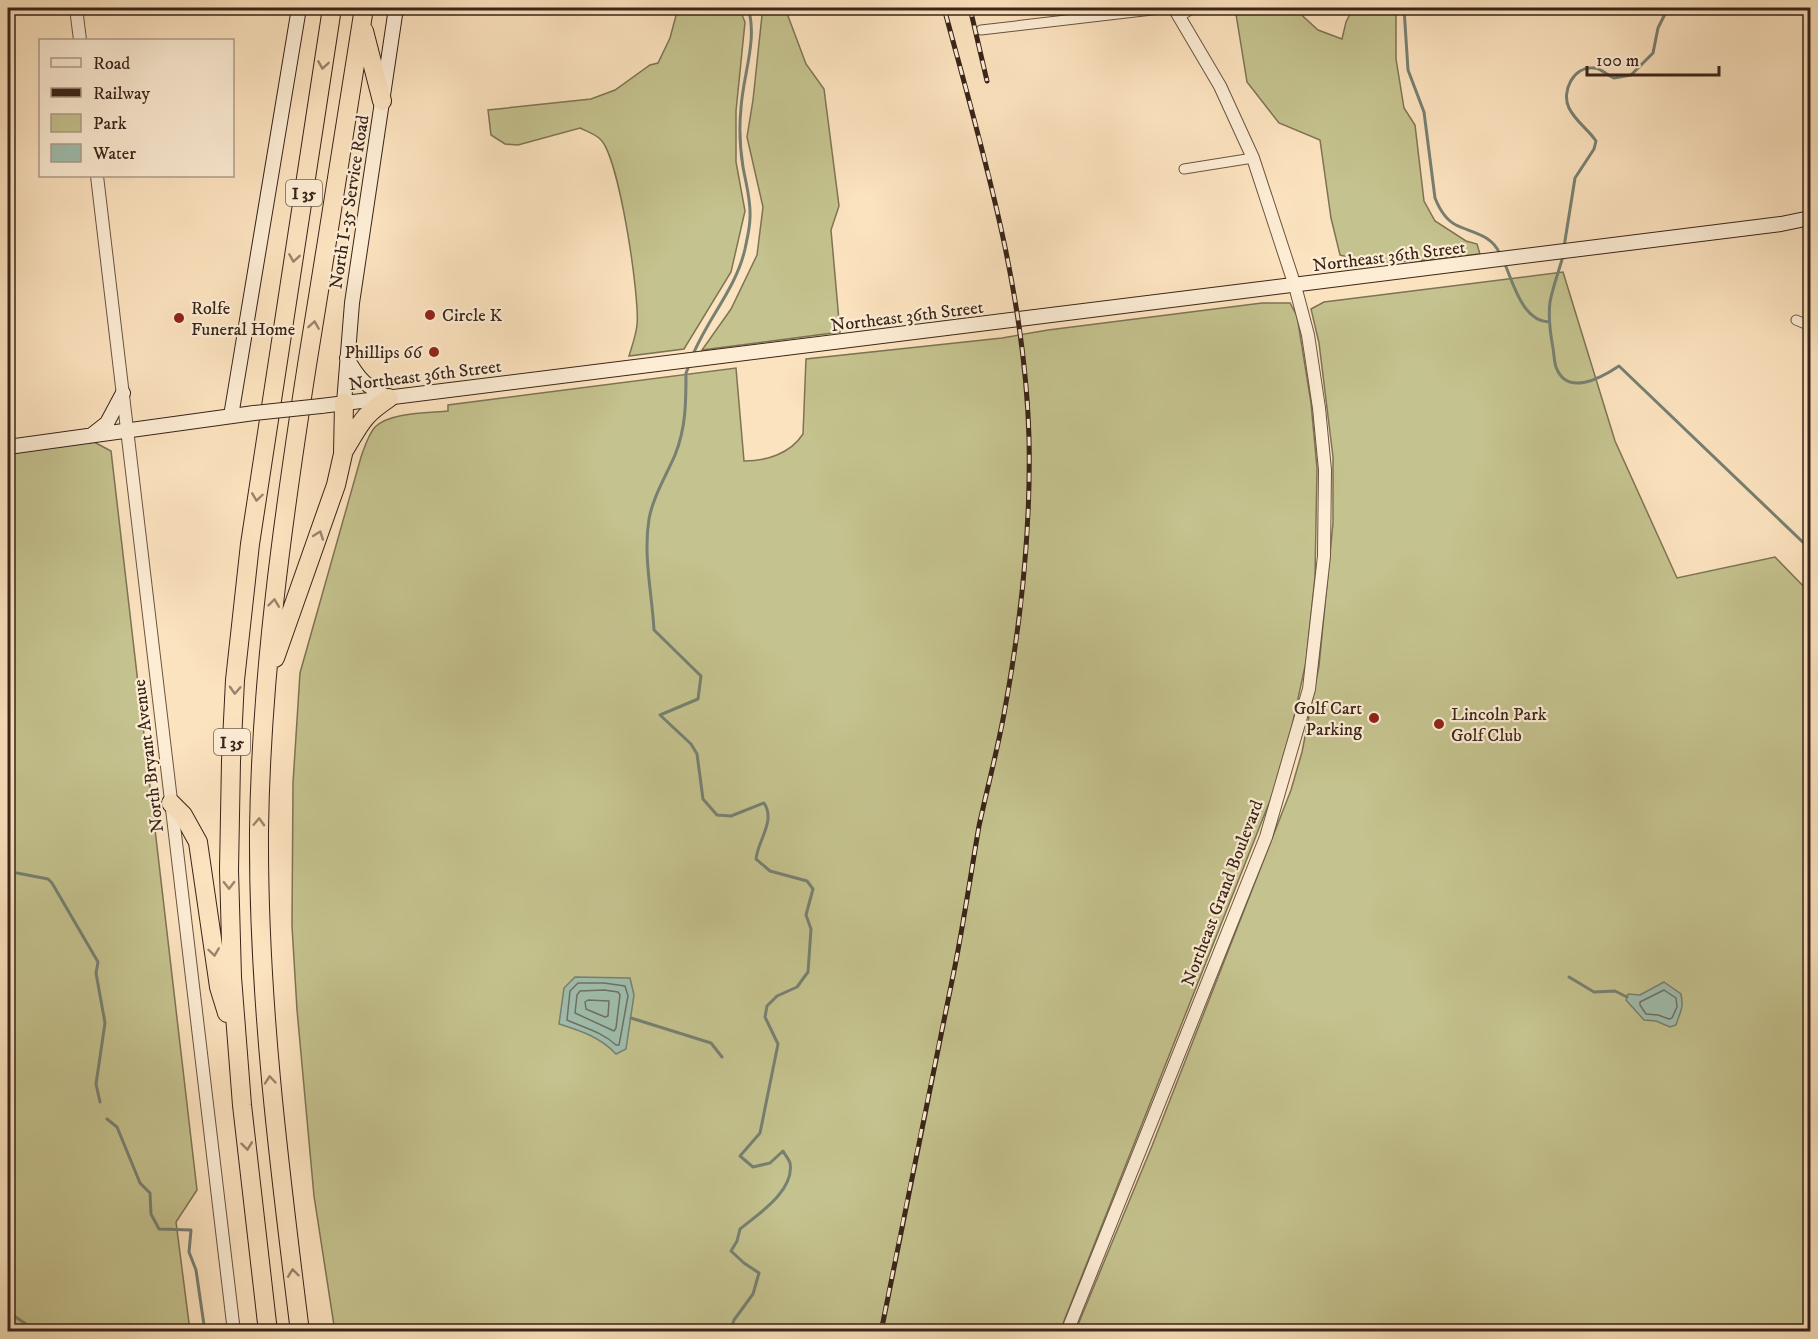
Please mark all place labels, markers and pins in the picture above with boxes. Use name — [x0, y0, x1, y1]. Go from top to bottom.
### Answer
place label: Rolfe Funeral Home — [191, 298, 295, 341]
place label: Circle K — [442, 305, 503, 327]
marker: Circle K — [423, 308, 437, 322]
marker: Rolfe Funeral Home — [172, 311, 186, 325]
place label: Phillips 66 — [344, 342, 423, 364]
marker: Phillips 66 — [427, 345, 441, 359]
place label: Golf Cart Parking — [1294, 698, 1362, 741]
place label: Lincoln Park Golf Club — [1451, 704, 1547, 747]
marker: Golf Cart Parking — [1367, 711, 1381, 725]
marker: Lincoln Park Golf Club — [1432, 717, 1446, 731]

